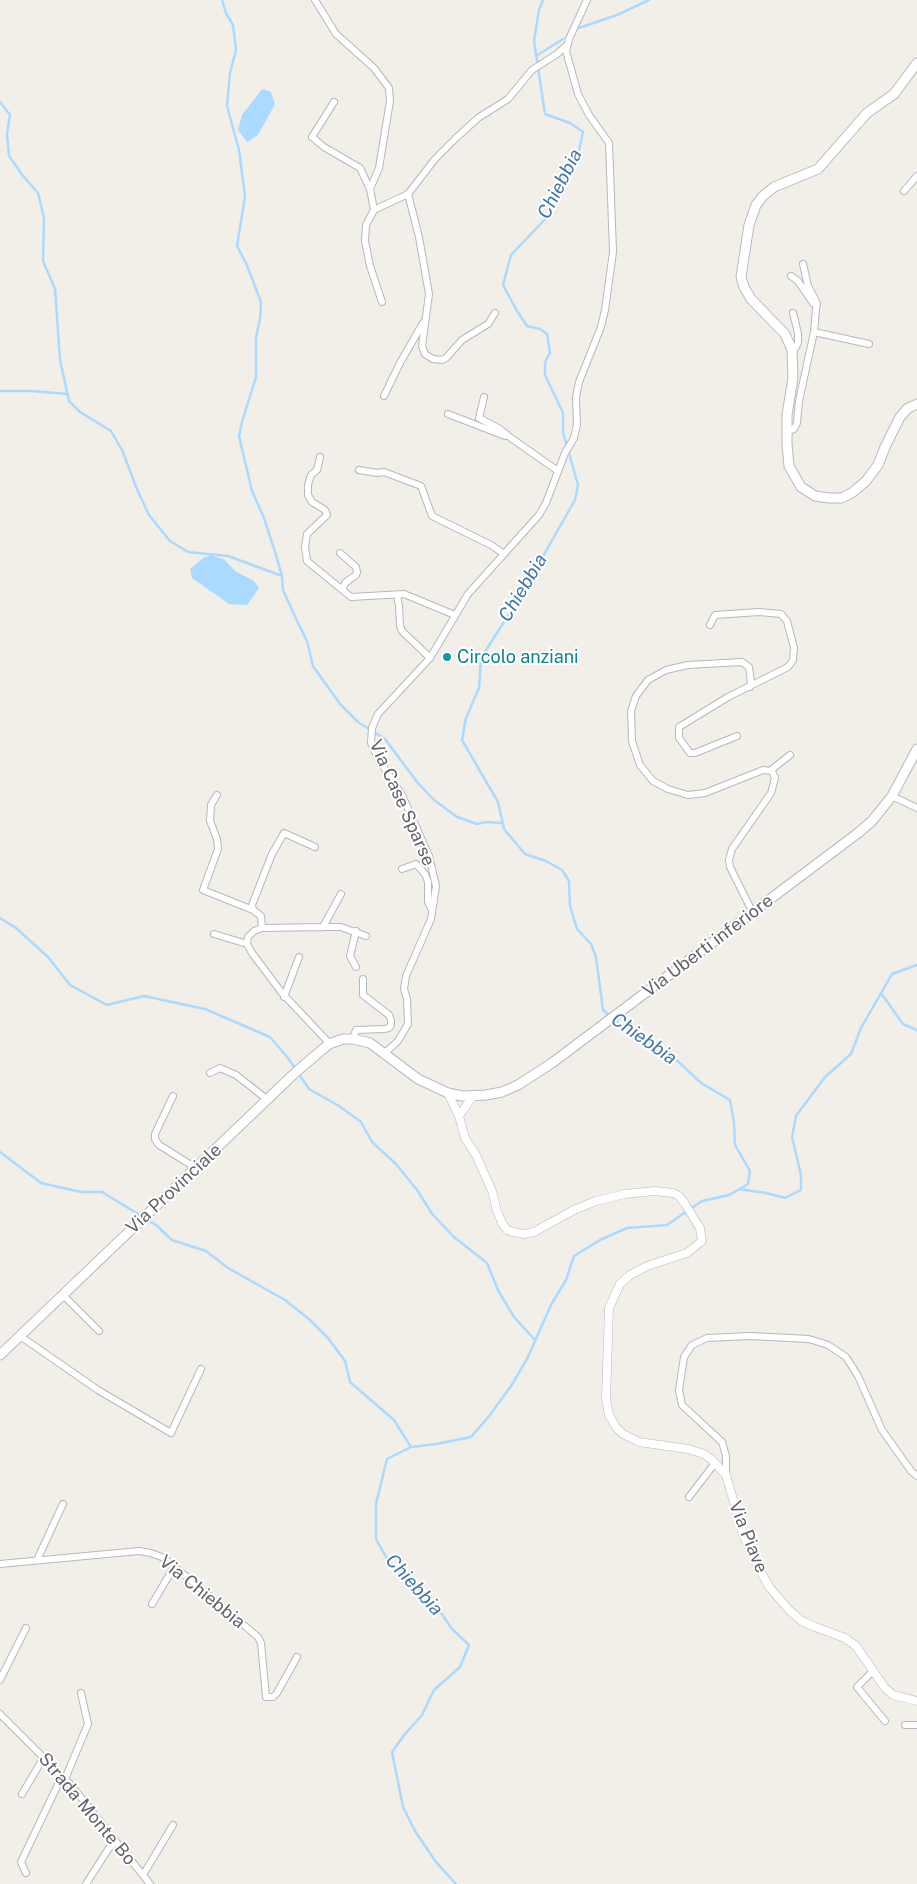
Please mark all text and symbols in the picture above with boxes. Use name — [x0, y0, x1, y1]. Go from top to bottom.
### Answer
water label: Chiebbia — [533, 145, 587, 223]
water label: Chiebbia — [494, 550, 552, 626]
place label: Circolo anziani — [457, 646, 579, 668]
marker: Circolo anziani — [441, 651, 453, 663]
street label: Via Case Sparse — [365, 737, 439, 869]
street label: Via Uberti inferiore — [639, 890, 777, 1002]
water label: Chiebbia — [607, 1008, 681, 1070]
street label: Via Provinciale — [122, 1139, 226, 1239]
street label: Via Piave — [724, 1498, 772, 1576]
water label: Chiebbia — [380, 1549, 448, 1621]
street label: Via Chiebbia — [155, 1551, 249, 1633]
street label: Strada Monte Bo — [34, 1748, 140, 1870]

